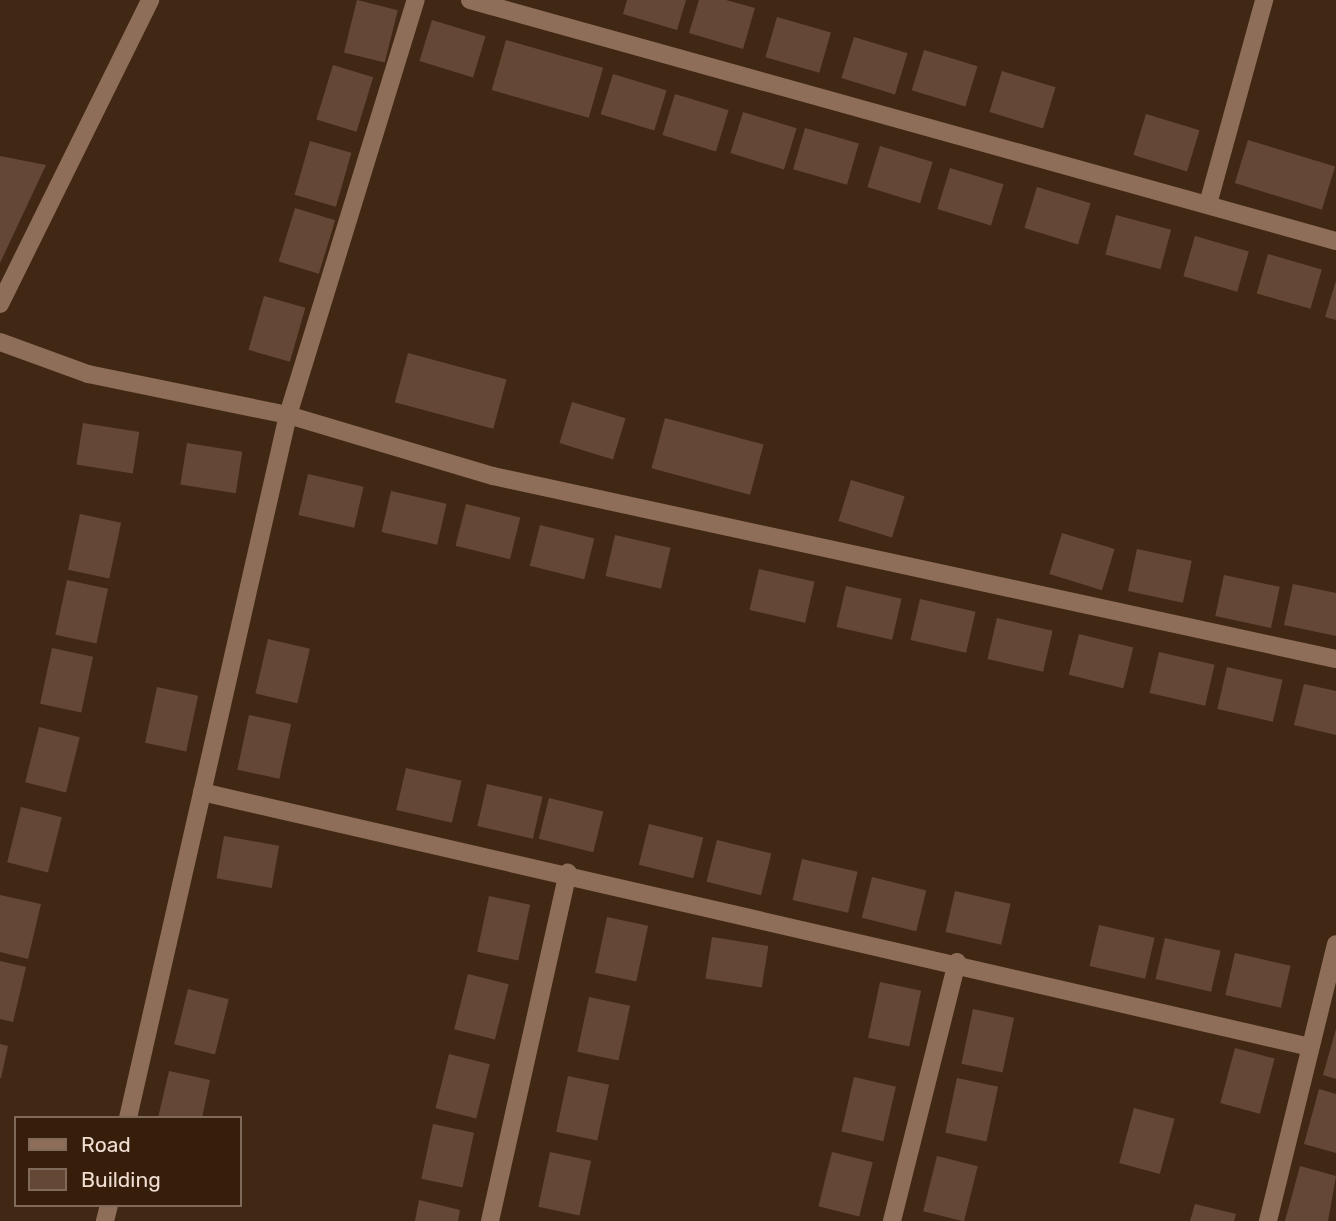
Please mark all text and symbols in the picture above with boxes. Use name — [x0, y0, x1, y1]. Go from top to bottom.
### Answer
legend — [14, 1116, 242, 1207]
text: Road — [81, 1132, 131, 1157]
text: Building — [81, 1167, 161, 1192]

